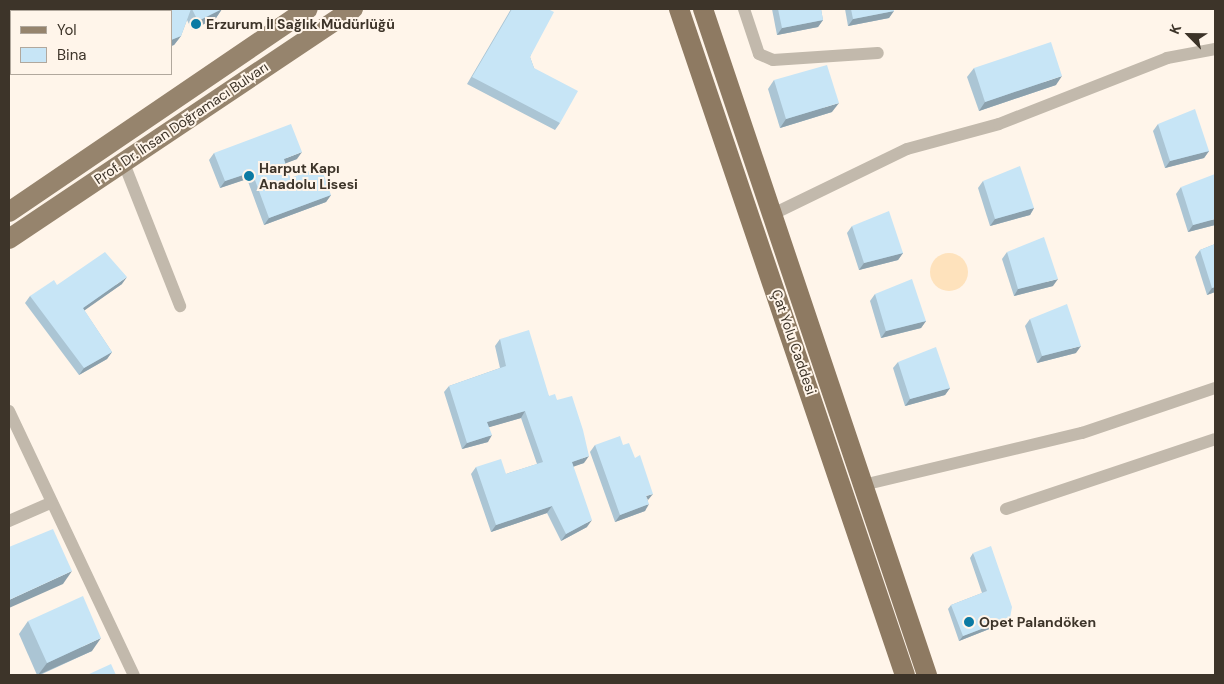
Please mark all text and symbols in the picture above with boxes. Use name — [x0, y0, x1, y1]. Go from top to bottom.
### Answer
legend — [10, 10, 172, 75]
north arrow — [1164, 10, 1214, 60]
place label: Erzurum İl Sağlık Müdürlüğü — [206, 16, 395, 32]
marker: Erzurum İl Sağlık Müdürlüğü — [190, 18, 202, 30]
text: Yol — [57, 20, 77, 40]
text: K — [1165, 21, 1185, 37]
text: Bina — [57, 45, 86, 65]
street label: Prof. Dr. İhsan Doğramacı Bulvarı — [91, 58, 271, 188]
place label: Harput Kapı Anadolu Lisesi — [259, 160, 358, 192]
marker: Harput Kapı Anadolu Lisesi — [243, 170, 255, 182]
street label: Çat Yolu Caddesi — [768, 287, 820, 397]
place label: Opet Palandöken — [979, 614, 1096, 630]
marker: Opet Palandöken — [963, 616, 975, 628]

